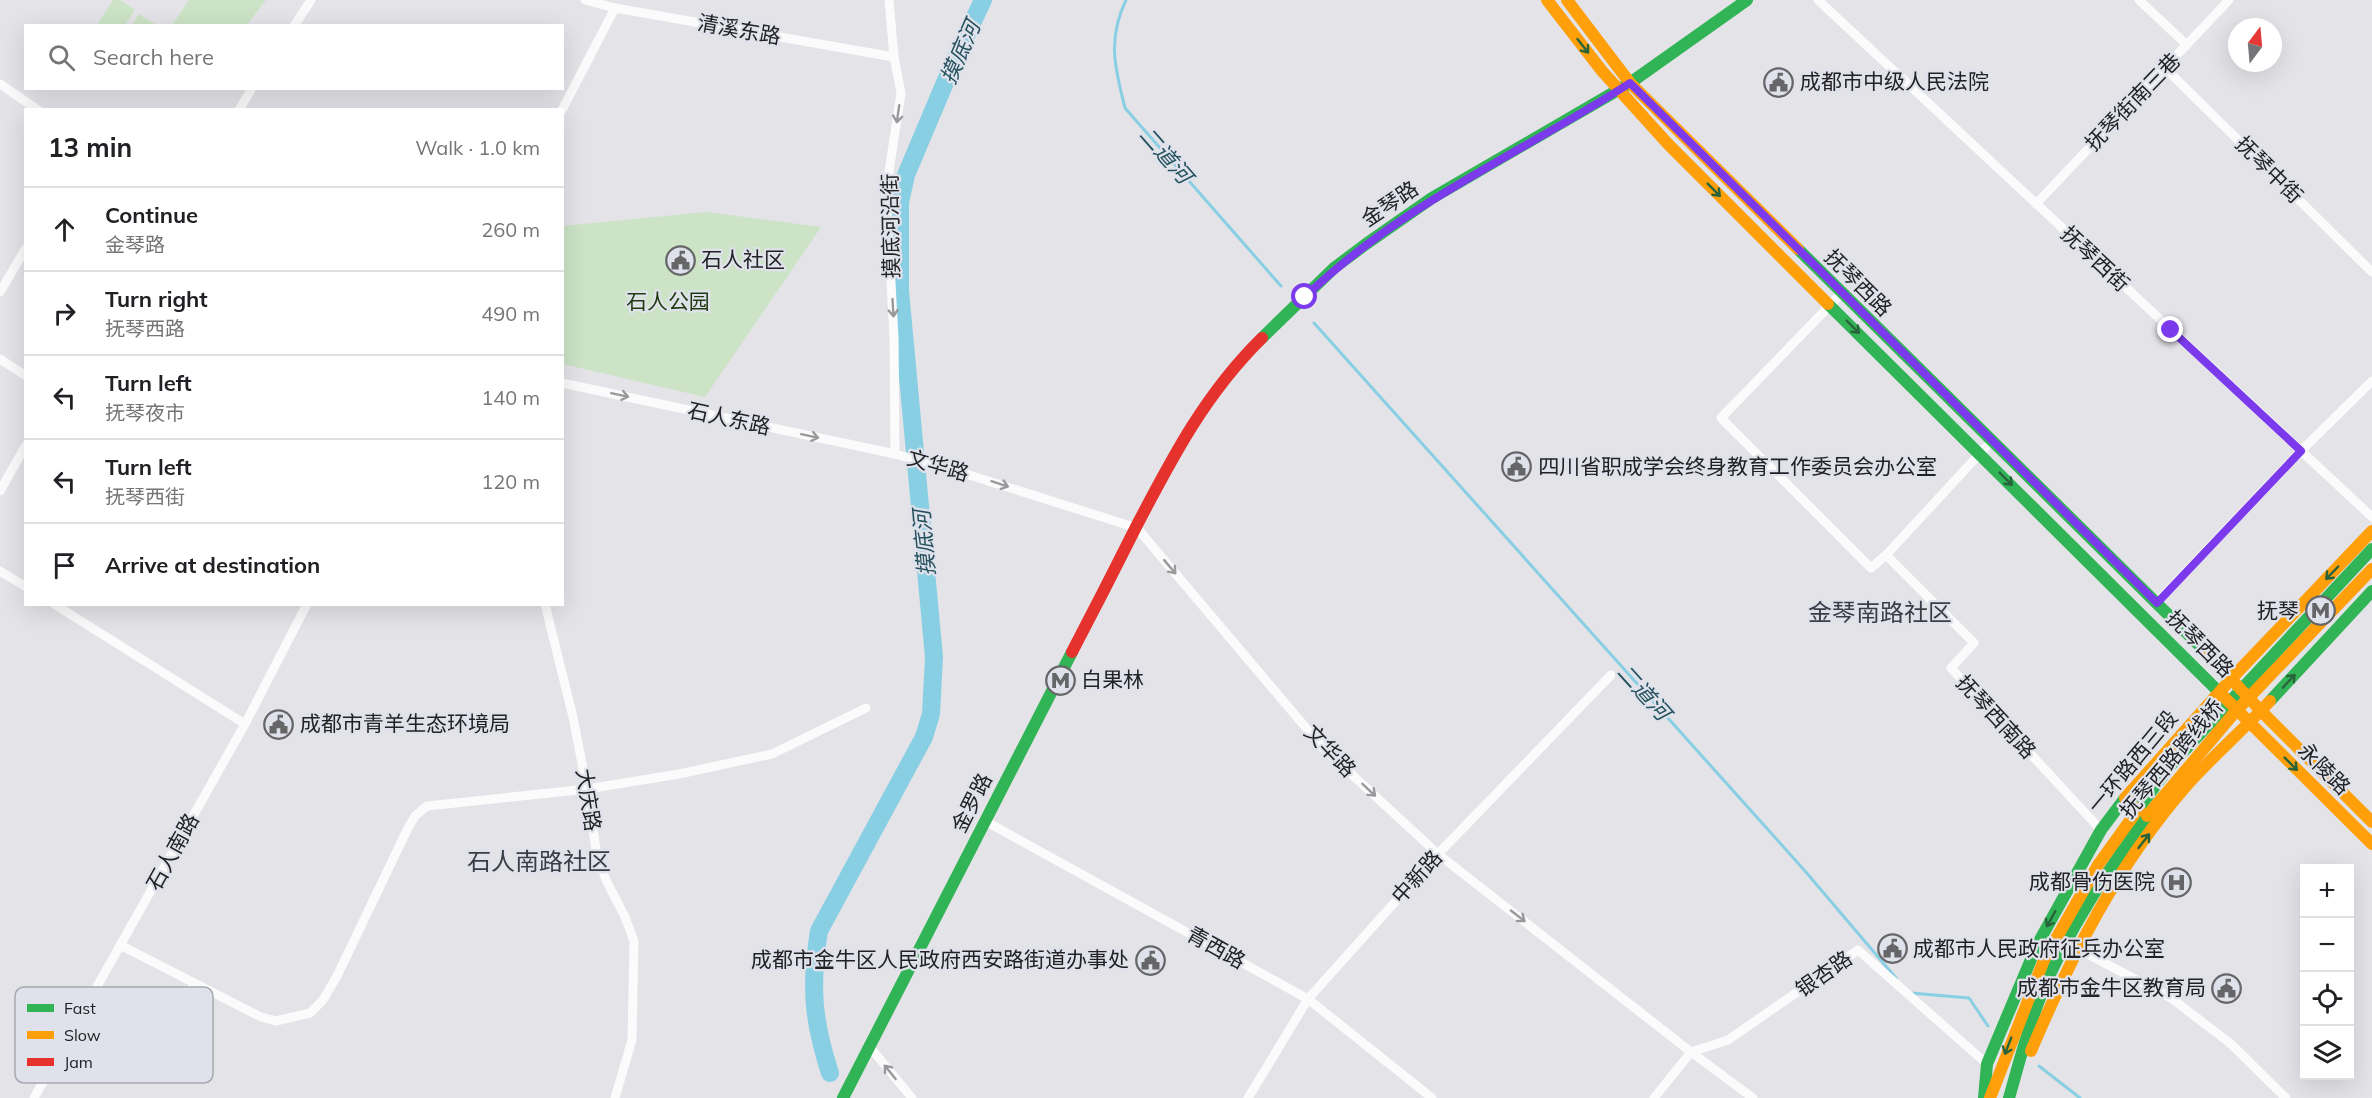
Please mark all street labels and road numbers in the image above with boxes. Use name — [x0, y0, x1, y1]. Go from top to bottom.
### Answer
street label: 清溪东路 — [696, 9, 783, 49]
street label: 抚琴街南三巷 — [2079, 47, 2185, 156]
street label: 抚琴中街 — [2231, 130, 2309, 208]
street label: 摸底河沿街 — [876, 173, 904, 279]
street label: 金琴路 — [1356, 175, 1423, 232]
street label: 抚琴西街 — [2056, 220, 2135, 296]
street label: 抚琴西路 — [1820, 243, 1898, 321]
street label: 石人东路 — [685, 397, 773, 439]
street label: 文华路 — [904, 444, 972, 486]
street label: 抚琴西路 — [2162, 604, 2240, 682]
street label: 抚琴西南路 — [1951, 669, 2042, 764]
street label: 抚琴西路跨线桥 — [2114, 694, 2228, 823]
street label: 一环路西三段 — [2082, 705, 2183, 818]
street label: 文华路 — [1299, 719, 1362, 782]
street label: 永陵路 — [2293, 737, 2356, 800]
street label: 大庆路 — [571, 767, 607, 833]
street label: 金罗路 — [945, 769, 997, 837]
street label: 石人南路 — [140, 808, 204, 895]
street label: 中新路 — [1386, 844, 1447, 908]
street label: 青西路 — [1183, 920, 1250, 974]
street label: 银杏路 — [1790, 944, 1857, 1002]

